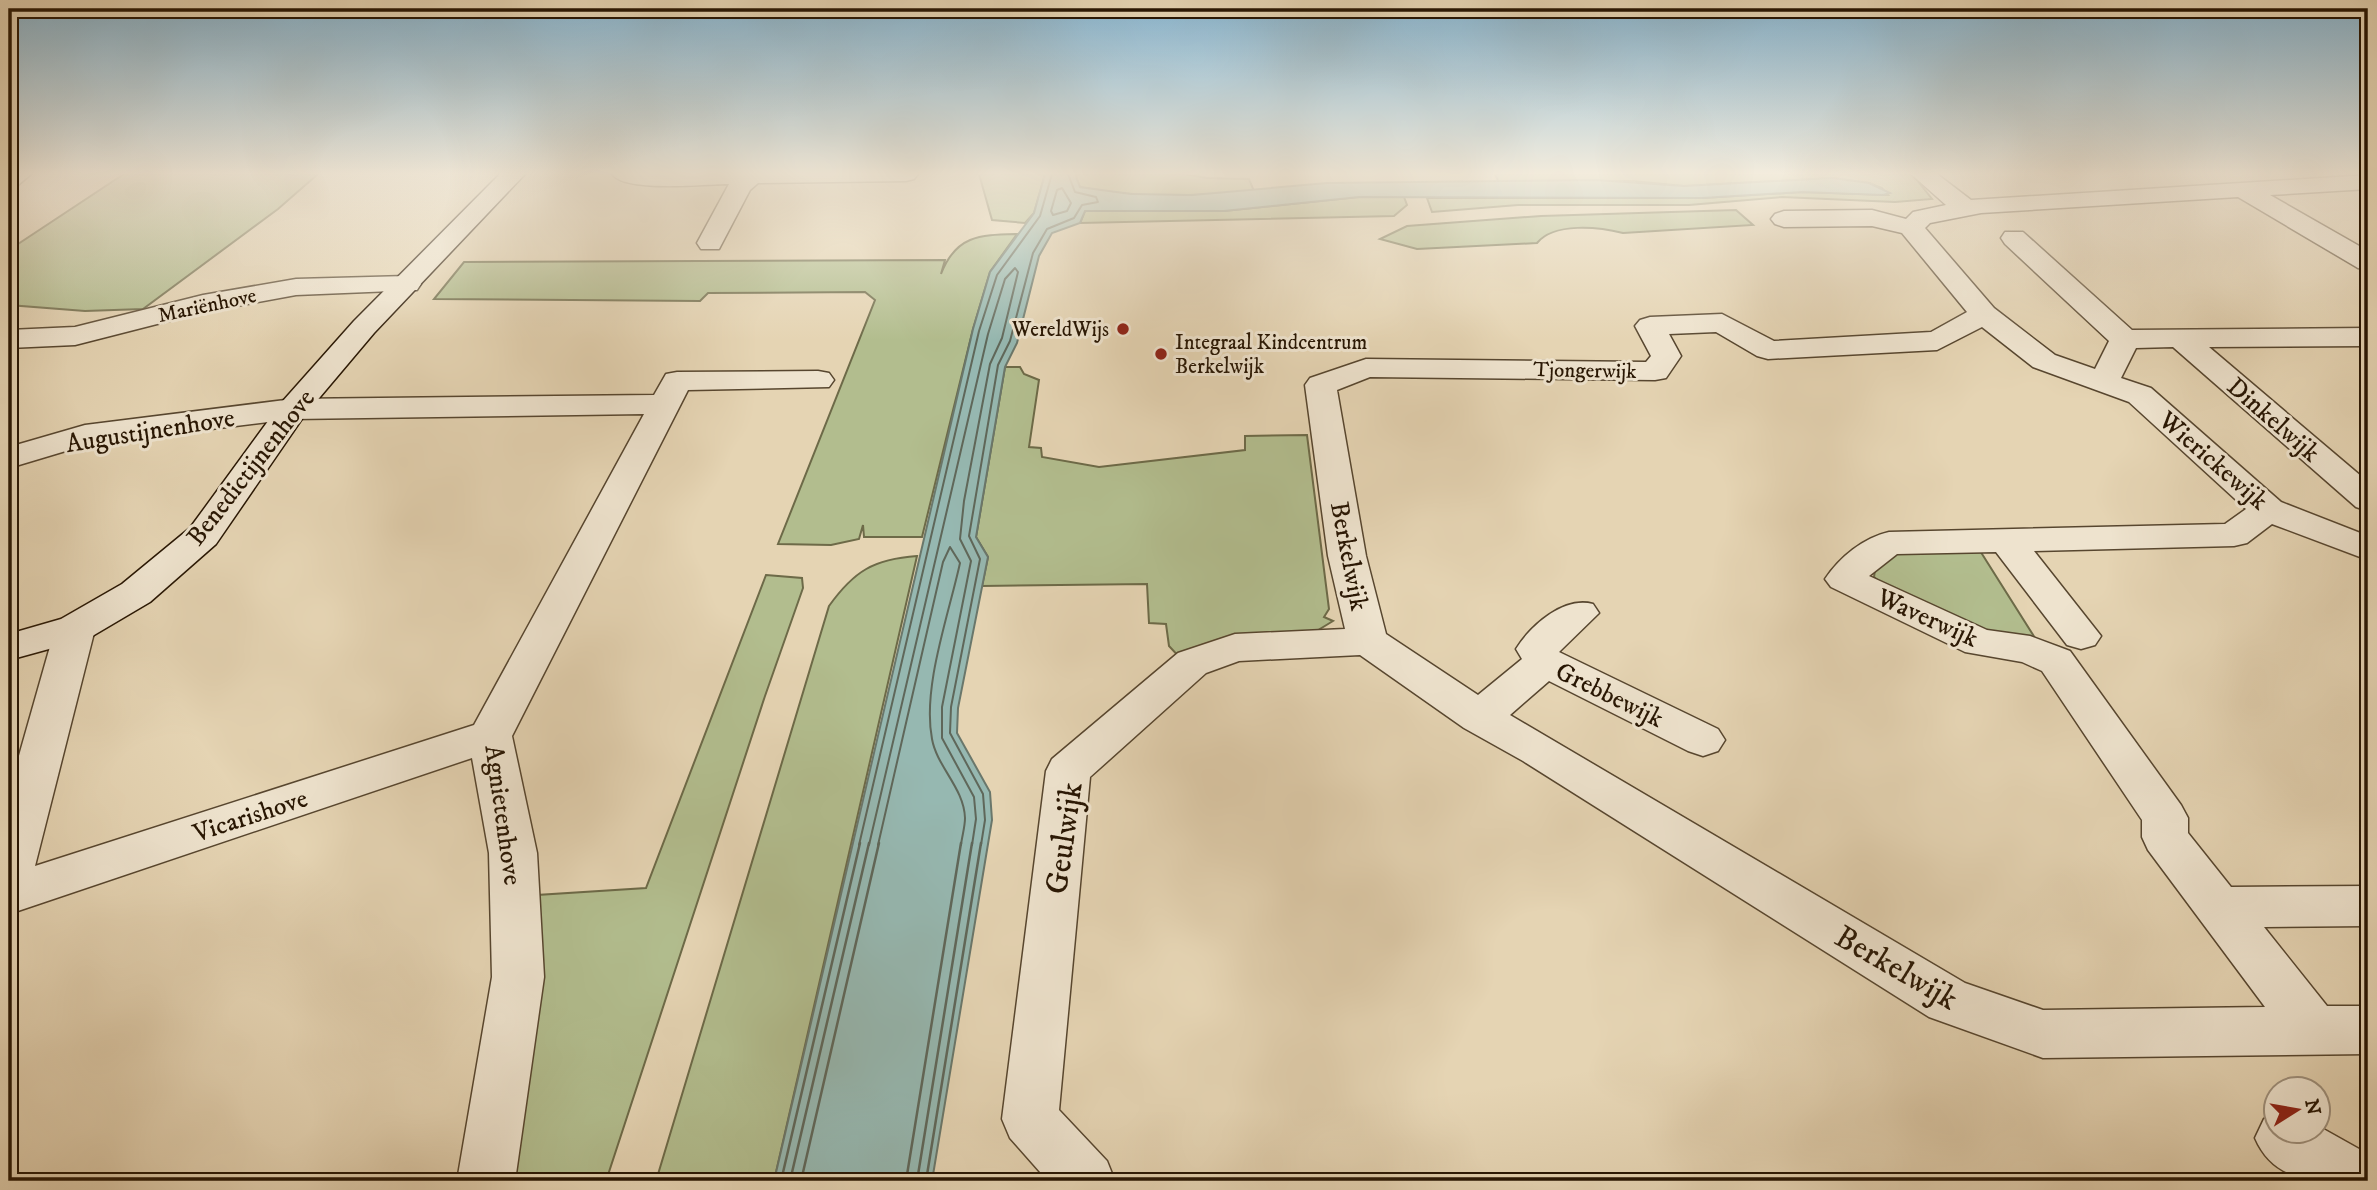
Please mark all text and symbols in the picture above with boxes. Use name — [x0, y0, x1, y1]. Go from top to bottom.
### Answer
street label: Mariënhove — [156, 283, 259, 329]
place label: WereldWijs — [1011, 317, 1109, 343]
marker: WereldWijs — [1115, 321, 1131, 337]
place label: Integraal Kindcentrum Berkelwijk — [1175, 330, 1367, 380]
marker: Integraal Kindcentrum Berkelwijk — [1153, 346, 1169, 362]
street label: Tjongerwijk — [1533, 357, 1637, 385]
street label: Dinkelwijk — [2219, 371, 2327, 470]
street label: Benedictijnenhove — [180, 383, 323, 553]
street label: Augustijnenhove — [63, 402, 237, 461]
street label: Wierickewijk — [2151, 404, 2275, 518]
street label: Berkelwijk — [1322, 499, 1375, 614]
street label: Waverwijk — [1871, 581, 1983, 655]
street label: Grebbewijk — [1550, 655, 1669, 736]
street label: Agnietenhove — [476, 743, 529, 887]
street label: Geulwijk — [1037, 780, 1093, 897]
street label: Vicarishove — [188, 782, 312, 851]
street label: Berkelwijk — [1827, 917, 1965, 1020]
north arrow — [2262, 1074, 2332, 1144]
text: N — [2299, 1097, 2325, 1117]

